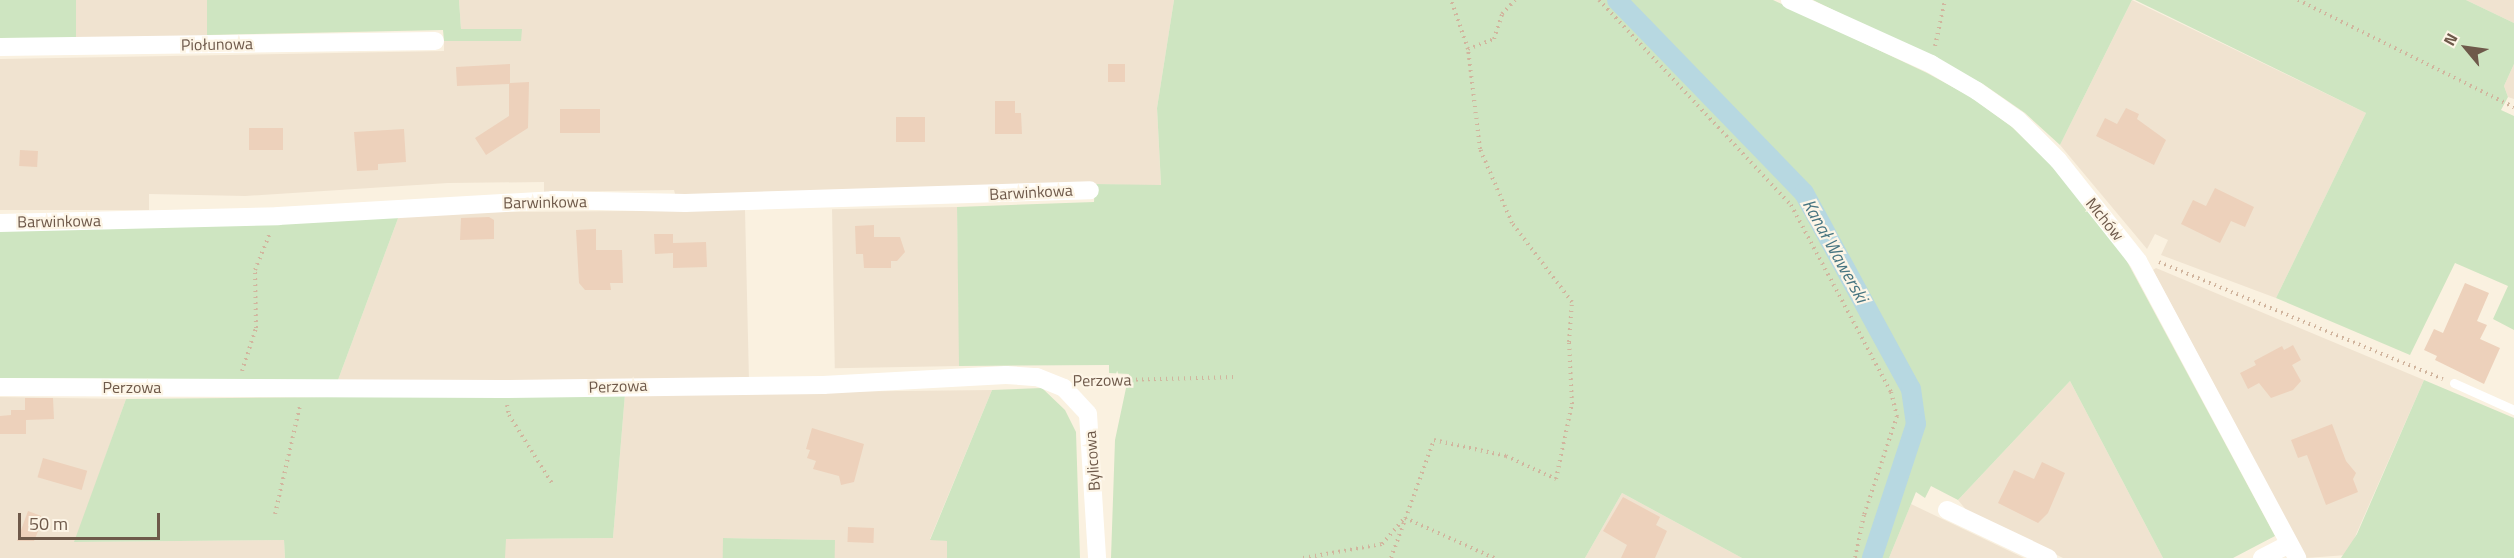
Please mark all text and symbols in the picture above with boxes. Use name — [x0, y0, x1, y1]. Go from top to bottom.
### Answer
north arrow — [2436, 18, 2496, 78]
text: N — [2437, 29, 2463, 50]
street label: Piołunowa — [181, 34, 253, 54]
street label: Barwinkowa — [989, 180, 1073, 204]
street label: Barwinkowa — [503, 192, 587, 212]
street label: Mchów — [2082, 194, 2128, 244]
water label: Kanał Wawerski — [1798, 196, 1872, 306]
street label: Barwinkowa — [17, 211, 101, 231]
street label: Perzowa — [1072, 370, 1132, 390]
street label: Perzowa — [588, 375, 648, 397]
street label: Perzowa — [103, 377, 161, 397]
street label: Bylicowa — [1080, 430, 1104, 492]
scale bar — [21, 501, 164, 539]
text: 50 m — [29, 510, 68, 537]

